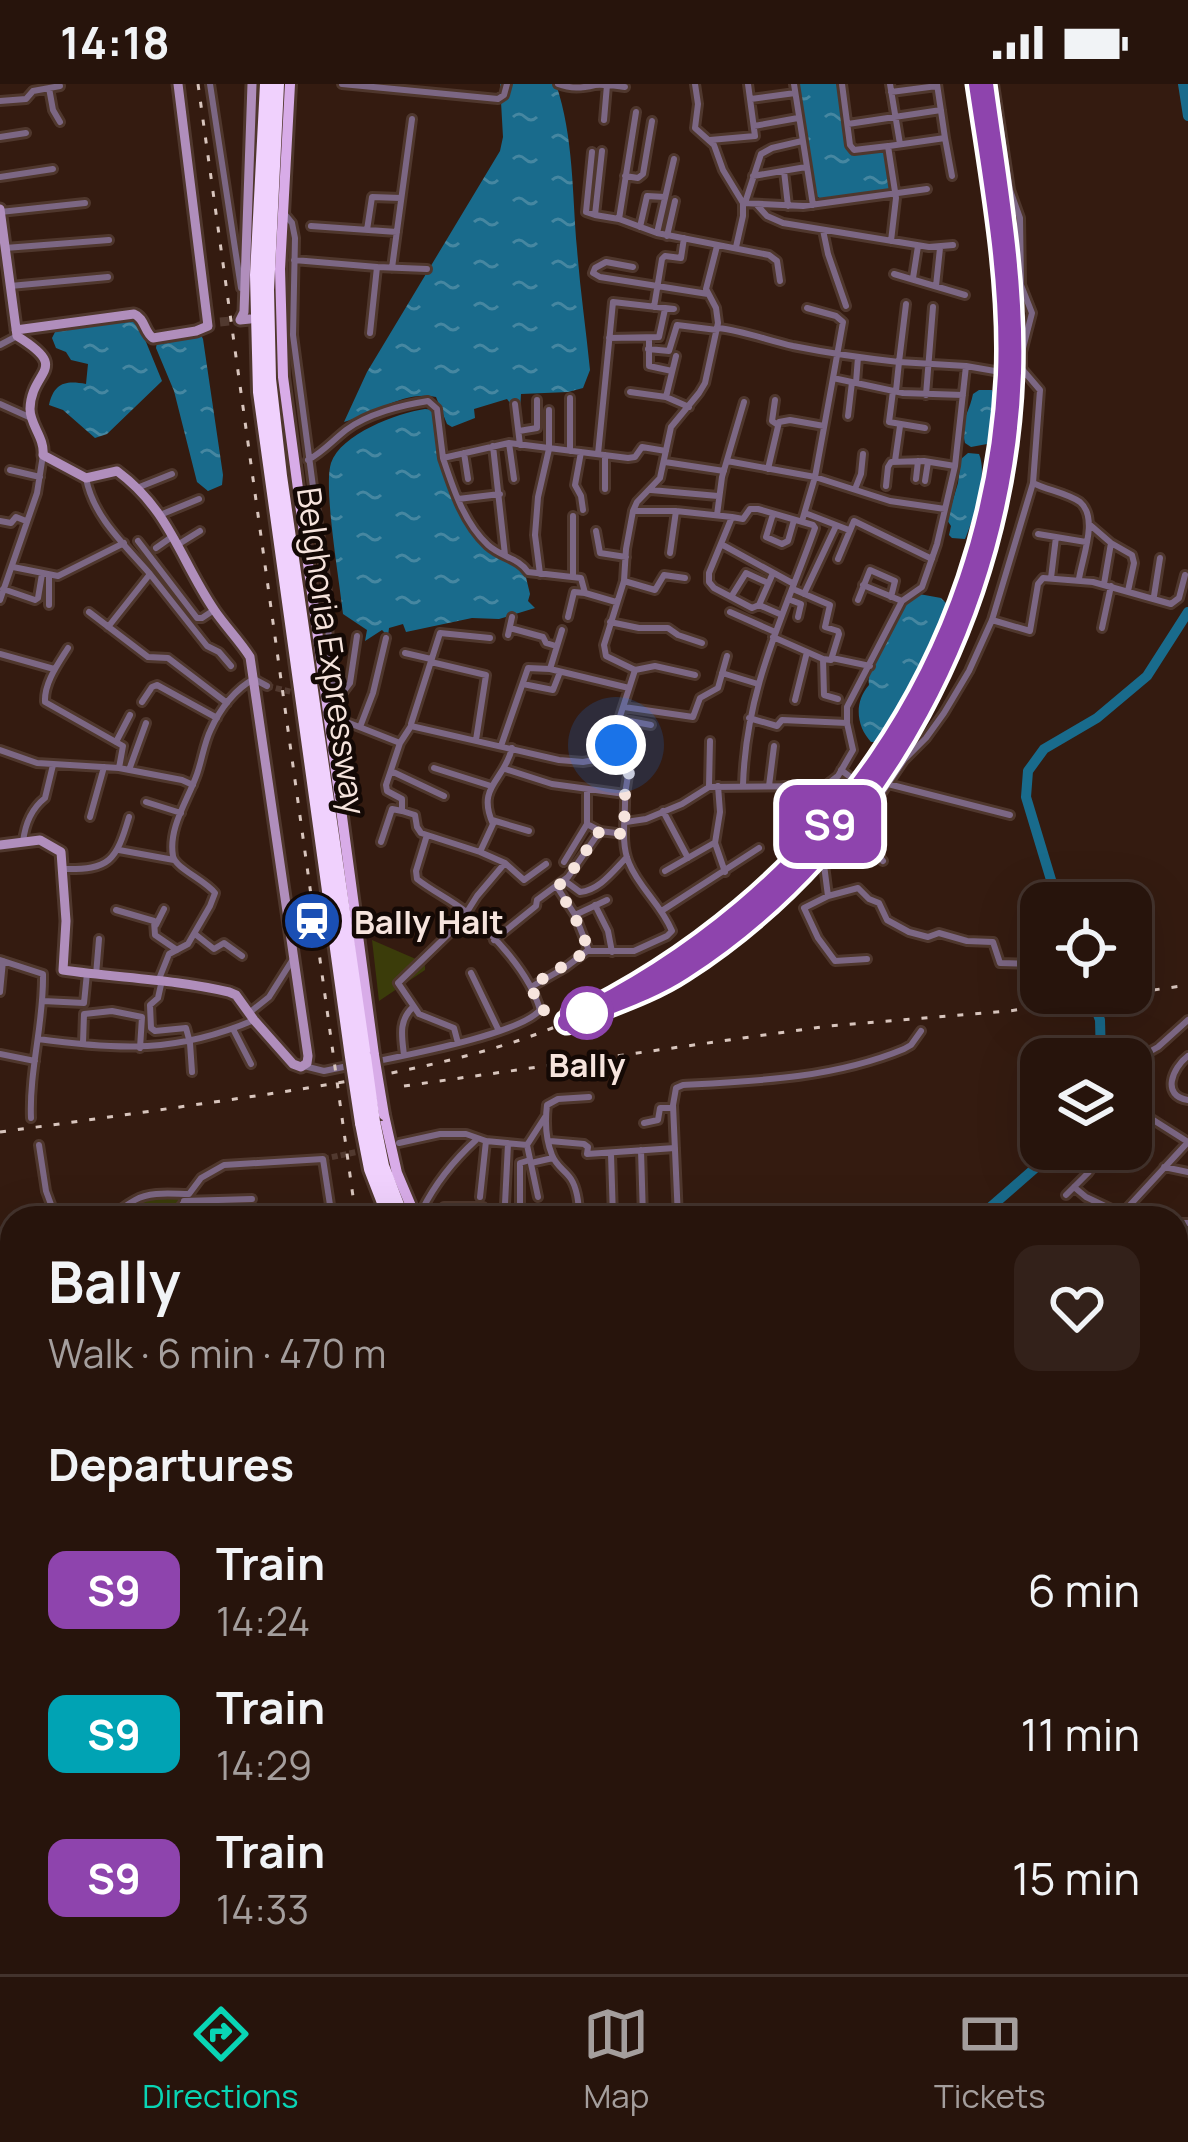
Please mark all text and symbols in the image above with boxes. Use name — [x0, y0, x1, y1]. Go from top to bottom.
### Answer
text: 14:18 — [60, 11, 170, 73]
street label: Belghoria Expressway — [287, 484, 377, 818]
your location — [586, 715, 646, 775]
line badge: S9 — [776, 785, 884, 863]
text: S9 — [803, 795, 857, 853]
map controls — [1020, 882, 1152, 1170]
button: locate — [1020, 882, 1152, 1014]
station icon: Bally Halt — [281, 890, 343, 952]
place label: Bally Halt — [354, 899, 504, 944]
marker: Bally — [562, 988, 612, 1038]
button: layers — [1020, 1038, 1152, 1170]
place label: Bally — [549, 1042, 626, 1087]
text: Bally — [48, 1242, 181, 1320]
button: heart — [1014, 1245, 1140, 1371]
text: Walk · 6 min · 470 m — [48, 1326, 386, 1380]
text: Departures — [48, 1433, 294, 1495]
text: Train — [216, 1532, 325, 1594]
text: 6 min — [1028, 1559, 1140, 1621]
text: S9 — [87, 1561, 141, 1619]
text: 14:24 — [216, 1594, 310, 1648]
text: Train — [216, 1676, 325, 1738]
text: 11 min — [1021, 1703, 1140, 1765]
text: S9 — [87, 1705, 141, 1763]
text: 14:29 — [216, 1738, 312, 1792]
text: Train — [216, 1820, 325, 1882]
text: 15 min — [1012, 1847, 1140, 1909]
text: S9 — [87, 1849, 141, 1907]
text: 14:33 — [216, 1882, 309, 1936]
tab: Directions — [142, 2001, 299, 2118]
tab: Map — [583, 2001, 649, 2118]
tab: Tickets — [934, 2001, 1046, 2118]

